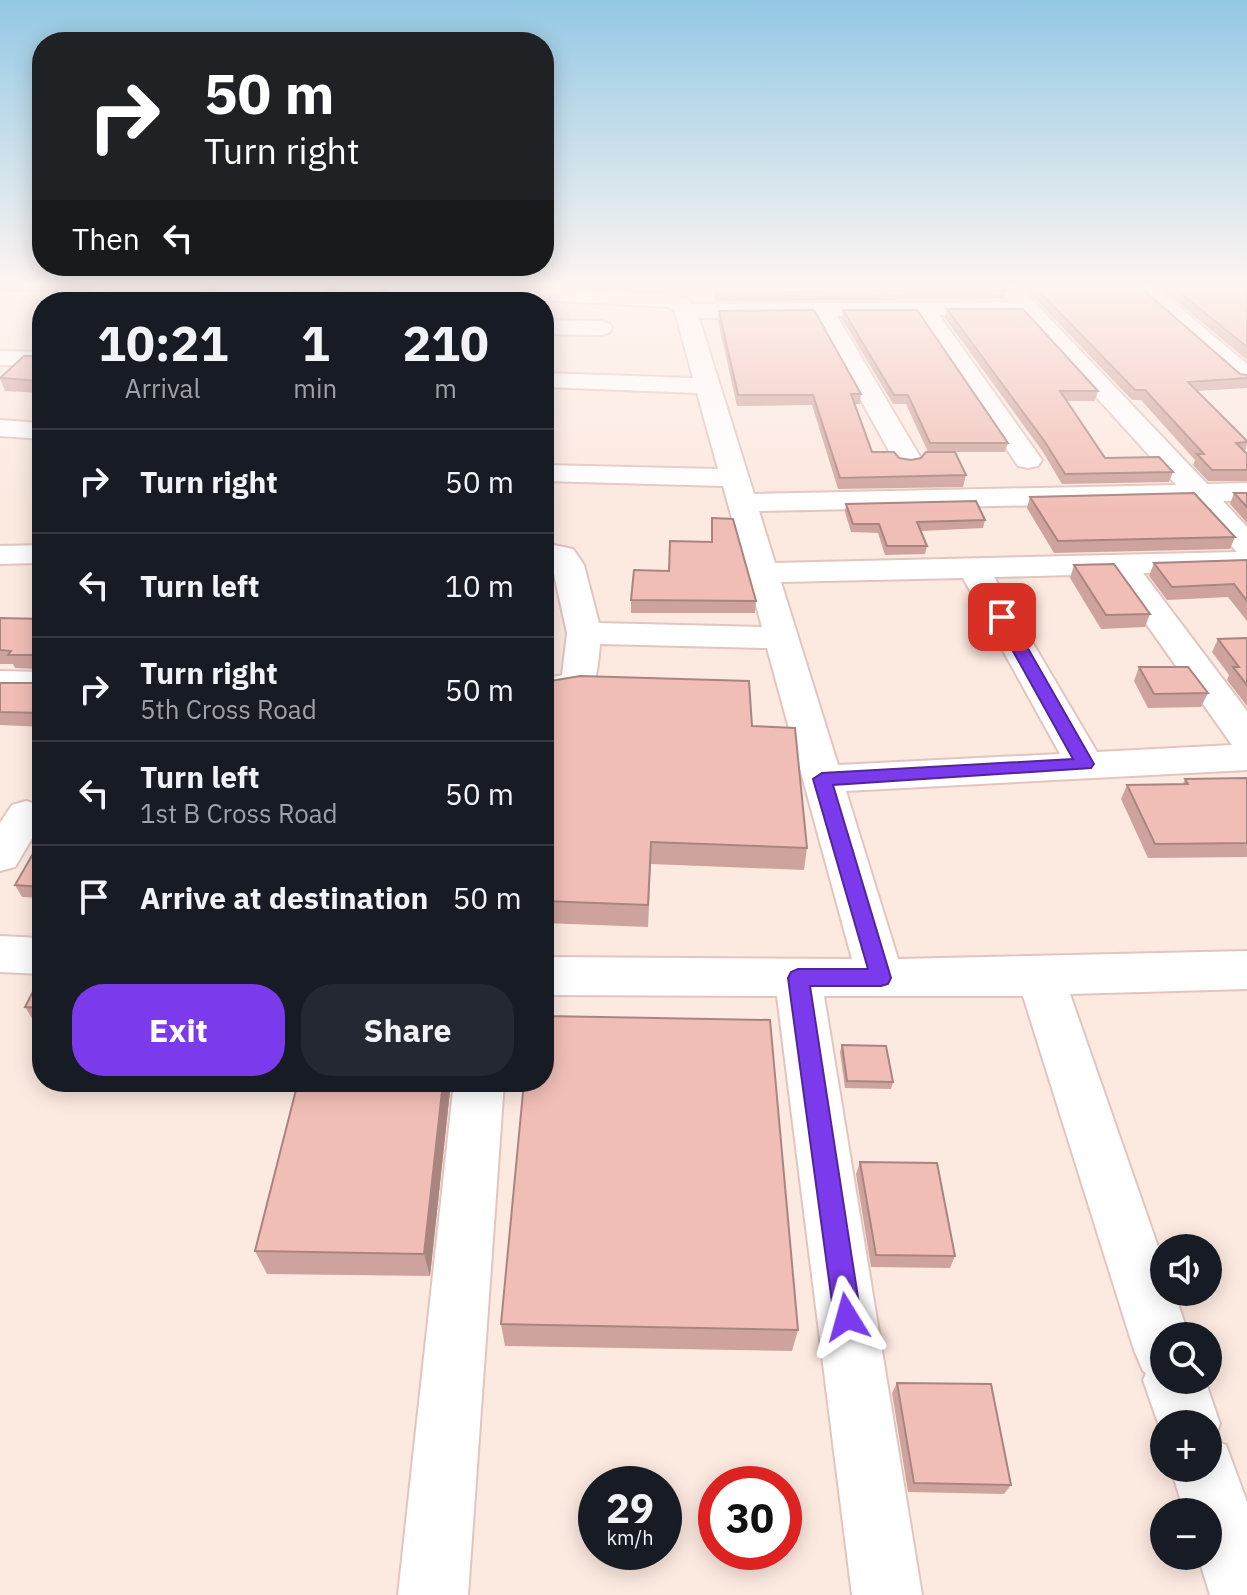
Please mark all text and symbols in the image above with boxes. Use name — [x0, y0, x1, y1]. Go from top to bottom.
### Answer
text: 50 m — [204, 57, 334, 129]
icon: right — [72, 64, 176, 168]
text: Turn right — [204, 127, 360, 174]
icon: left — [156, 216, 200, 260]
text: Then — [72, 219, 140, 258]
text: 10:21 — [97, 312, 228, 374]
text: 1 — [301, 312, 330, 374]
text: 210 — [402, 312, 489, 374]
text: Arrival — [125, 371, 201, 405]
text: min — [293, 371, 337, 405]
text: m — [434, 371, 457, 405]
icon: right — [72, 459, 116, 503]
text: Turn right — [140, 462, 278, 501]
text: 50 m — [445, 462, 514, 501]
icon: left — [72, 563, 116, 607]
text: Turn left — [140, 566, 259, 605]
text: 10 m — [445, 566, 514, 605]
pin — [968, 583, 1036, 651]
icon: arrive — [980, 595, 1024, 639]
text: Turn right — [140, 653, 278, 692]
icon: right — [72, 667, 116, 711]
text: 50 m — [445, 670, 514, 709]
text: 5th Cross Road — [140, 692, 317, 726]
text: Turn left — [140, 757, 259, 796]
icon: left — [72, 771, 116, 815]
text: 50 m — [445, 774, 514, 813]
text: 1st B Cross Road — [140, 796, 338, 830]
icon: arrive — [72, 875, 116, 919]
text: Arrive at destination — [140, 878, 428, 917]
text: 50 m — [452, 878, 522, 917]
button: Exit — [72, 984, 285, 1076]
button: Share — [301, 984, 514, 1076]
map controls — [1150, 1234, 1222, 1570]
button: sound — [1150, 1234, 1222, 1306]
position arrow — [805, 1275, 889, 1359]
button: search — [1150, 1322, 1222, 1394]
button: + — [1150, 1410, 1222, 1482]
speed limit sign: 30 — [698, 1466, 802, 1570]
text: 29 — [606, 1482, 654, 1534]
button: − — [1150, 1498, 1222, 1570]
text: km/h — [606, 1524, 654, 1551]

